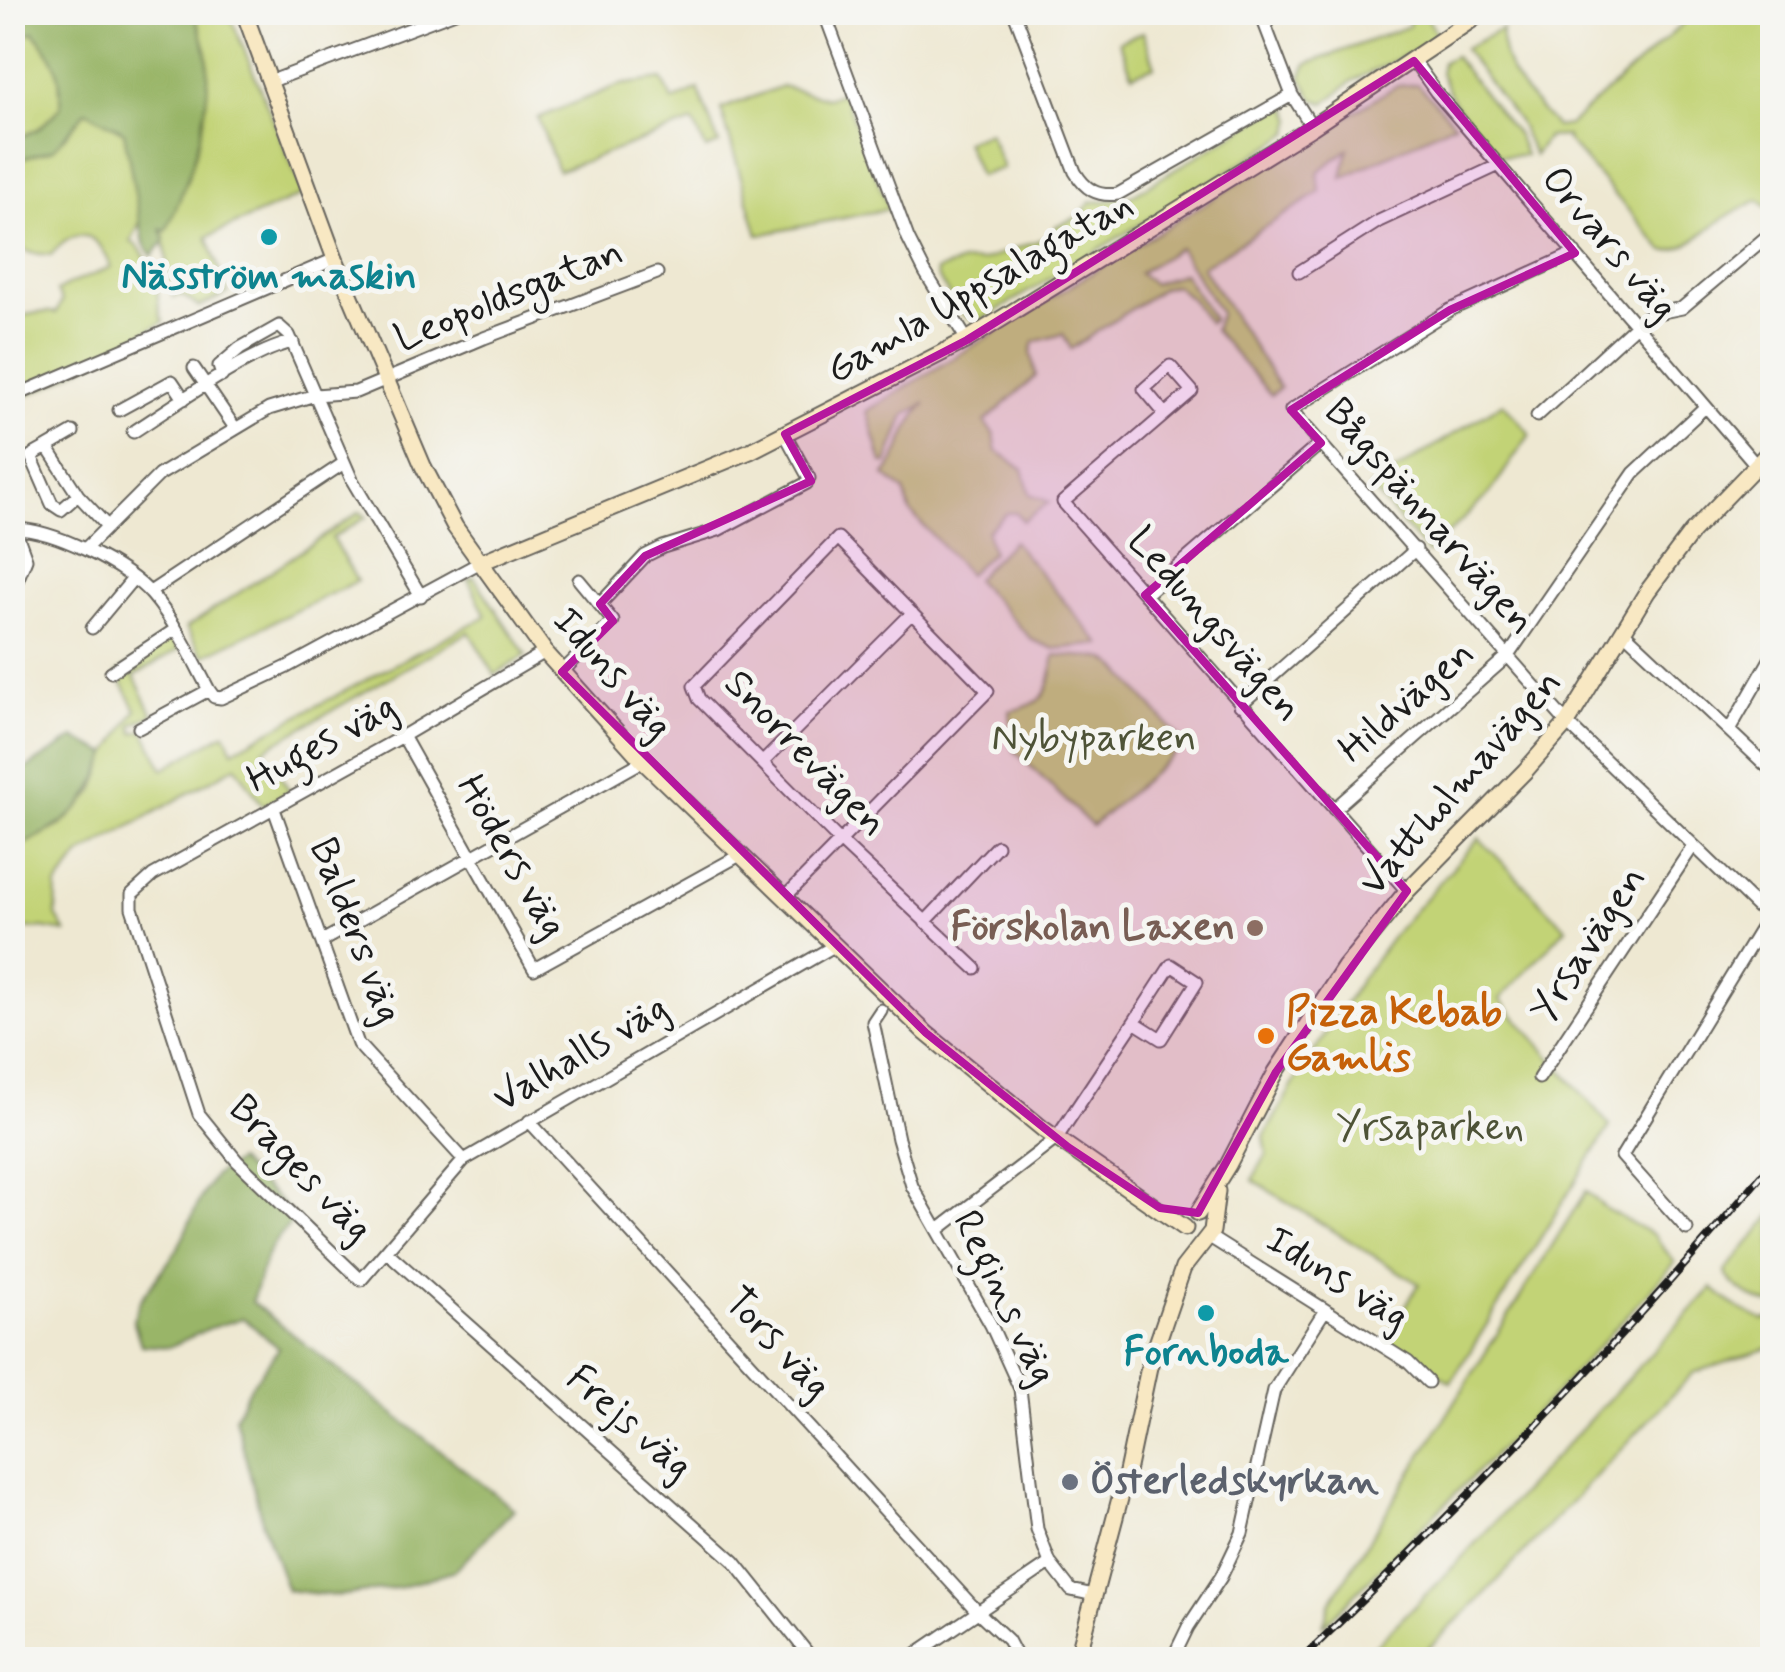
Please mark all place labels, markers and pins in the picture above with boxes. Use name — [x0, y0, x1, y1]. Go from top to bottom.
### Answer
marker: Näsström maskin — [258, 226, 280, 248]
place label: Näsström maskin — [121, 251, 417, 303]
place label: Förskolan Laxen — [950, 902, 1235, 954]
marker: Förskolan Laxen — [1244, 917, 1266, 939]
place label: Pizza Kebab Gamlis — [1286, 987, 1502, 1085]
marker: Pizza Kebab Gamlis — [1255, 1025, 1277, 1047]
marker: Fornboda — [1195, 1302, 1217, 1324]
place label: Fornboda — [1123, 1327, 1290, 1379]
place label: Österledskyrkan — [1090, 1456, 1379, 1508]
marker: Österledskyrkan — [1059, 1471, 1081, 1493]

